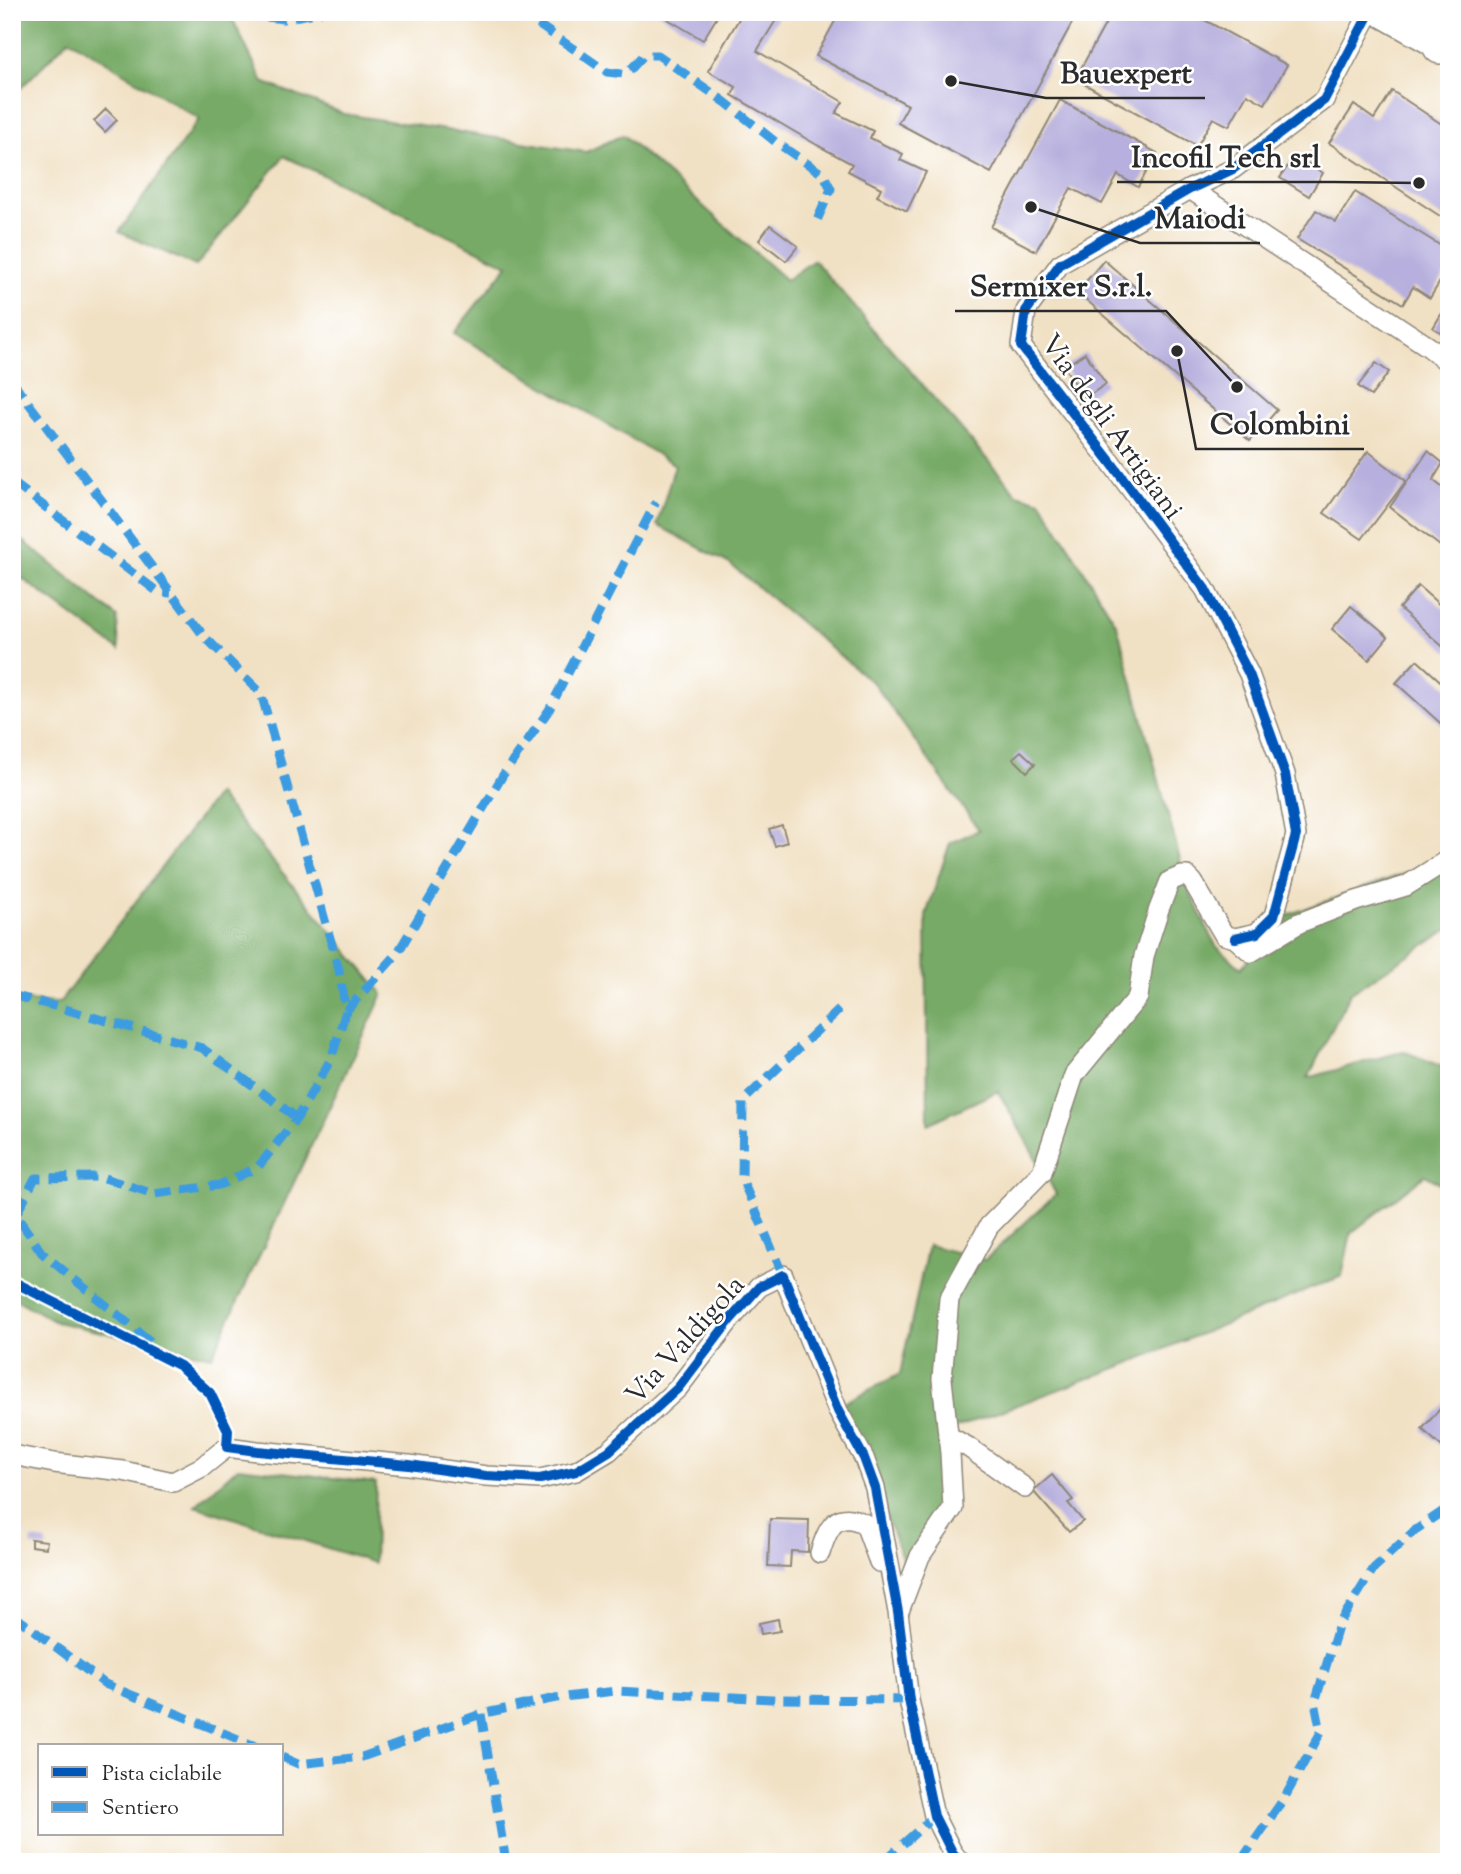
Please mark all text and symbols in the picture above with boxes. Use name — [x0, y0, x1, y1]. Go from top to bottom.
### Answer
callout: Bauexpert — [1046, 47, 1205, 98]
text: Bauexpert — [1060, 54, 1193, 97]
callout: Incofil Tech srl — [1117, 131, 1334, 182]
text: Incofil Tech srl — [1131, 138, 1321, 181]
callout: Maiodi — [1140, 192, 1260, 243]
text: Maiodi — [1154, 199, 1246, 242]
callout: Sermixer S.r.l. — [955, 260, 1166, 311]
text: Sermixer S.r.l. — [970, 267, 1152, 310]
street label: Via degli Artigiani — [1029, 327, 1192, 529]
callout: Colombini — [1196, 398, 1364, 449]
text: Colombini — [1210, 405, 1350, 448]
street label: Via Valdigola — [617, 1267, 755, 1415]
legend — [38, 1744, 284, 1836]
text: Pista ciclabile — [102, 1760, 222, 1790]
text: Sentiero — [102, 1794, 179, 1824]

